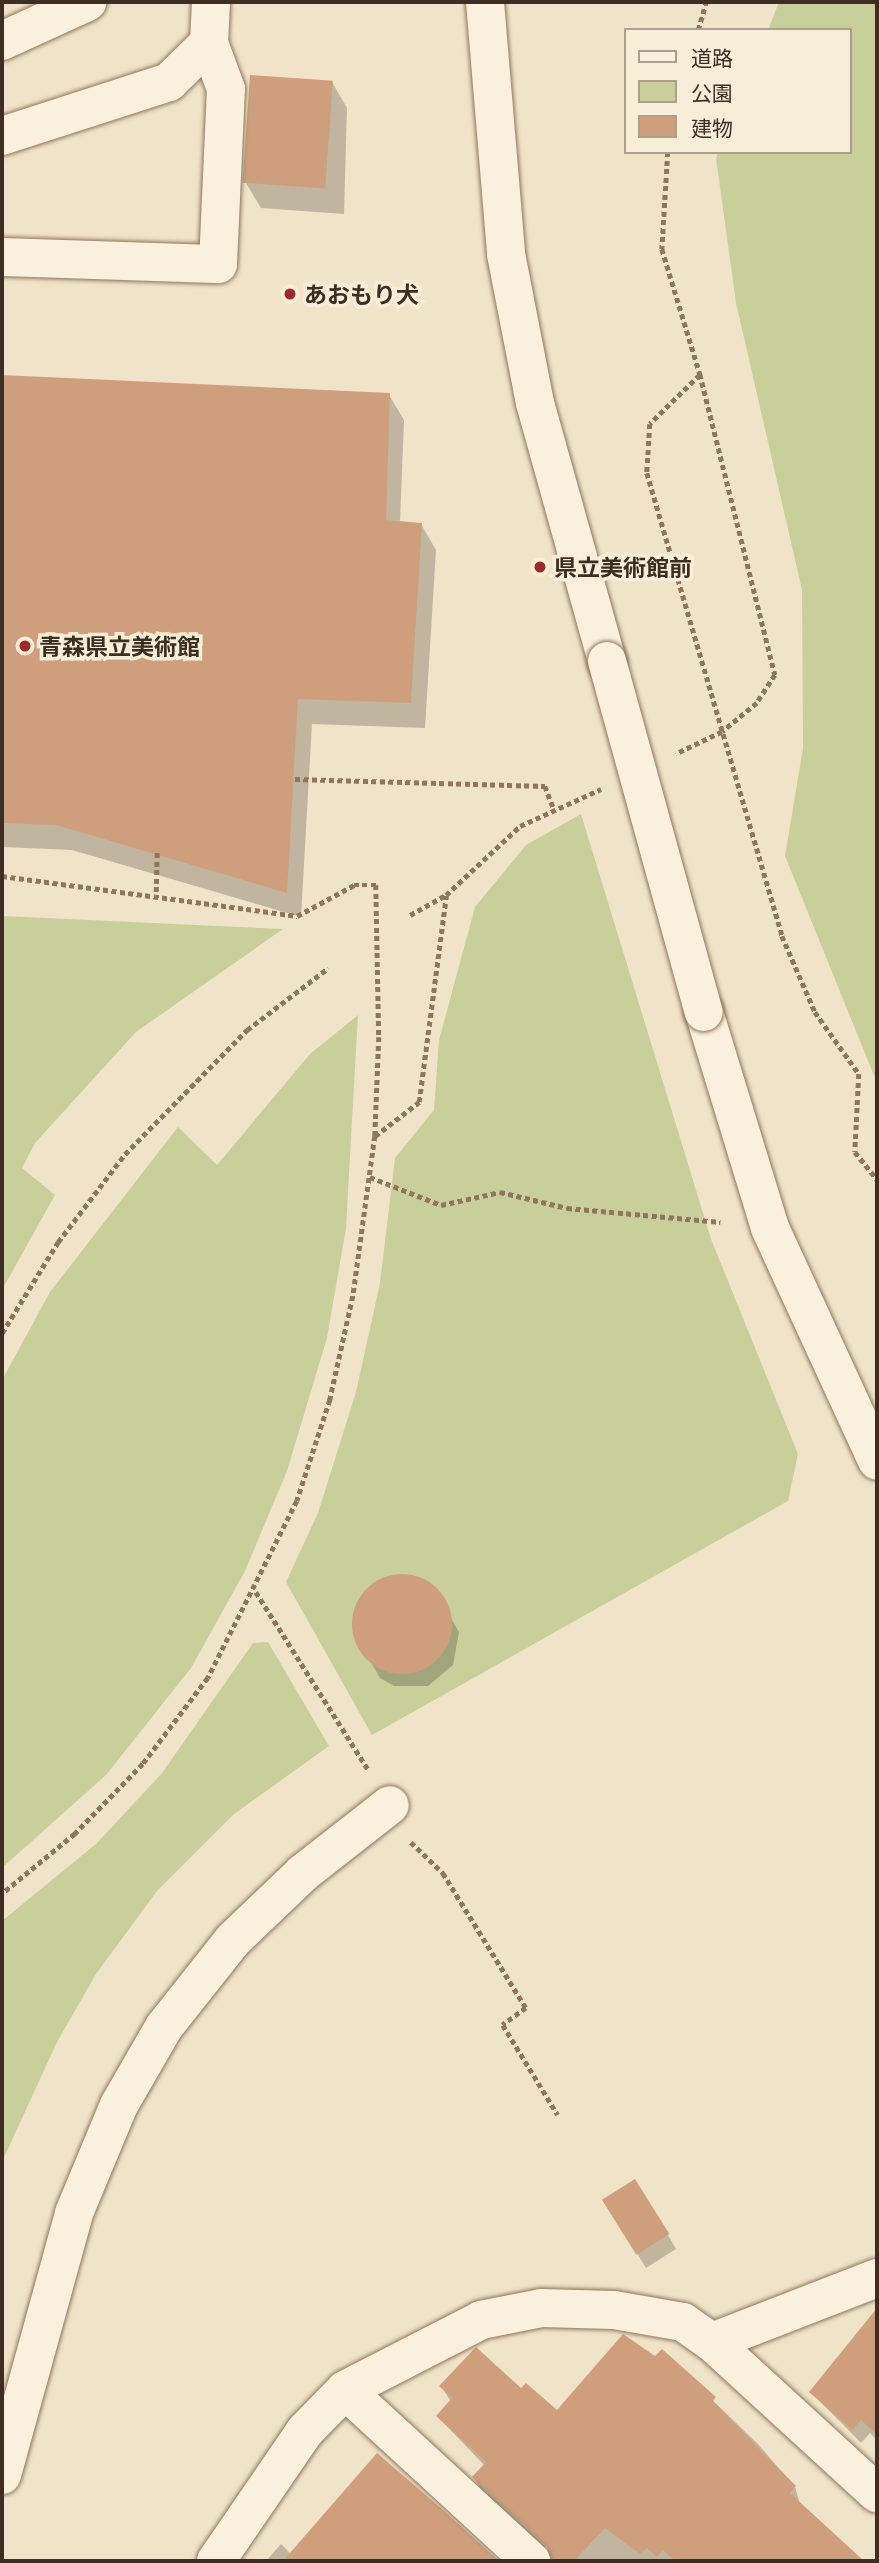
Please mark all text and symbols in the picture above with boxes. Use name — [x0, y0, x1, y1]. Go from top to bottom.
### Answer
legend — [624, 28, 851, 154]
text: 道路 — [691, 44, 733, 72]
text: 公園 — [691, 79, 733, 107]
text: 建物 — [691, 114, 733, 142]
place label: あおもり犬 — [304, 280, 419, 308]
marker: あおもり犬 — [282, 286, 298, 302]
place label: 県立美術館前 — [554, 553, 692, 581]
marker: 県立美術館前 — [532, 559, 548, 575]
place label: 青森県立美術館 — [39, 632, 200, 660]
marker: 青森県立美術館 — [17, 638, 33, 654]

